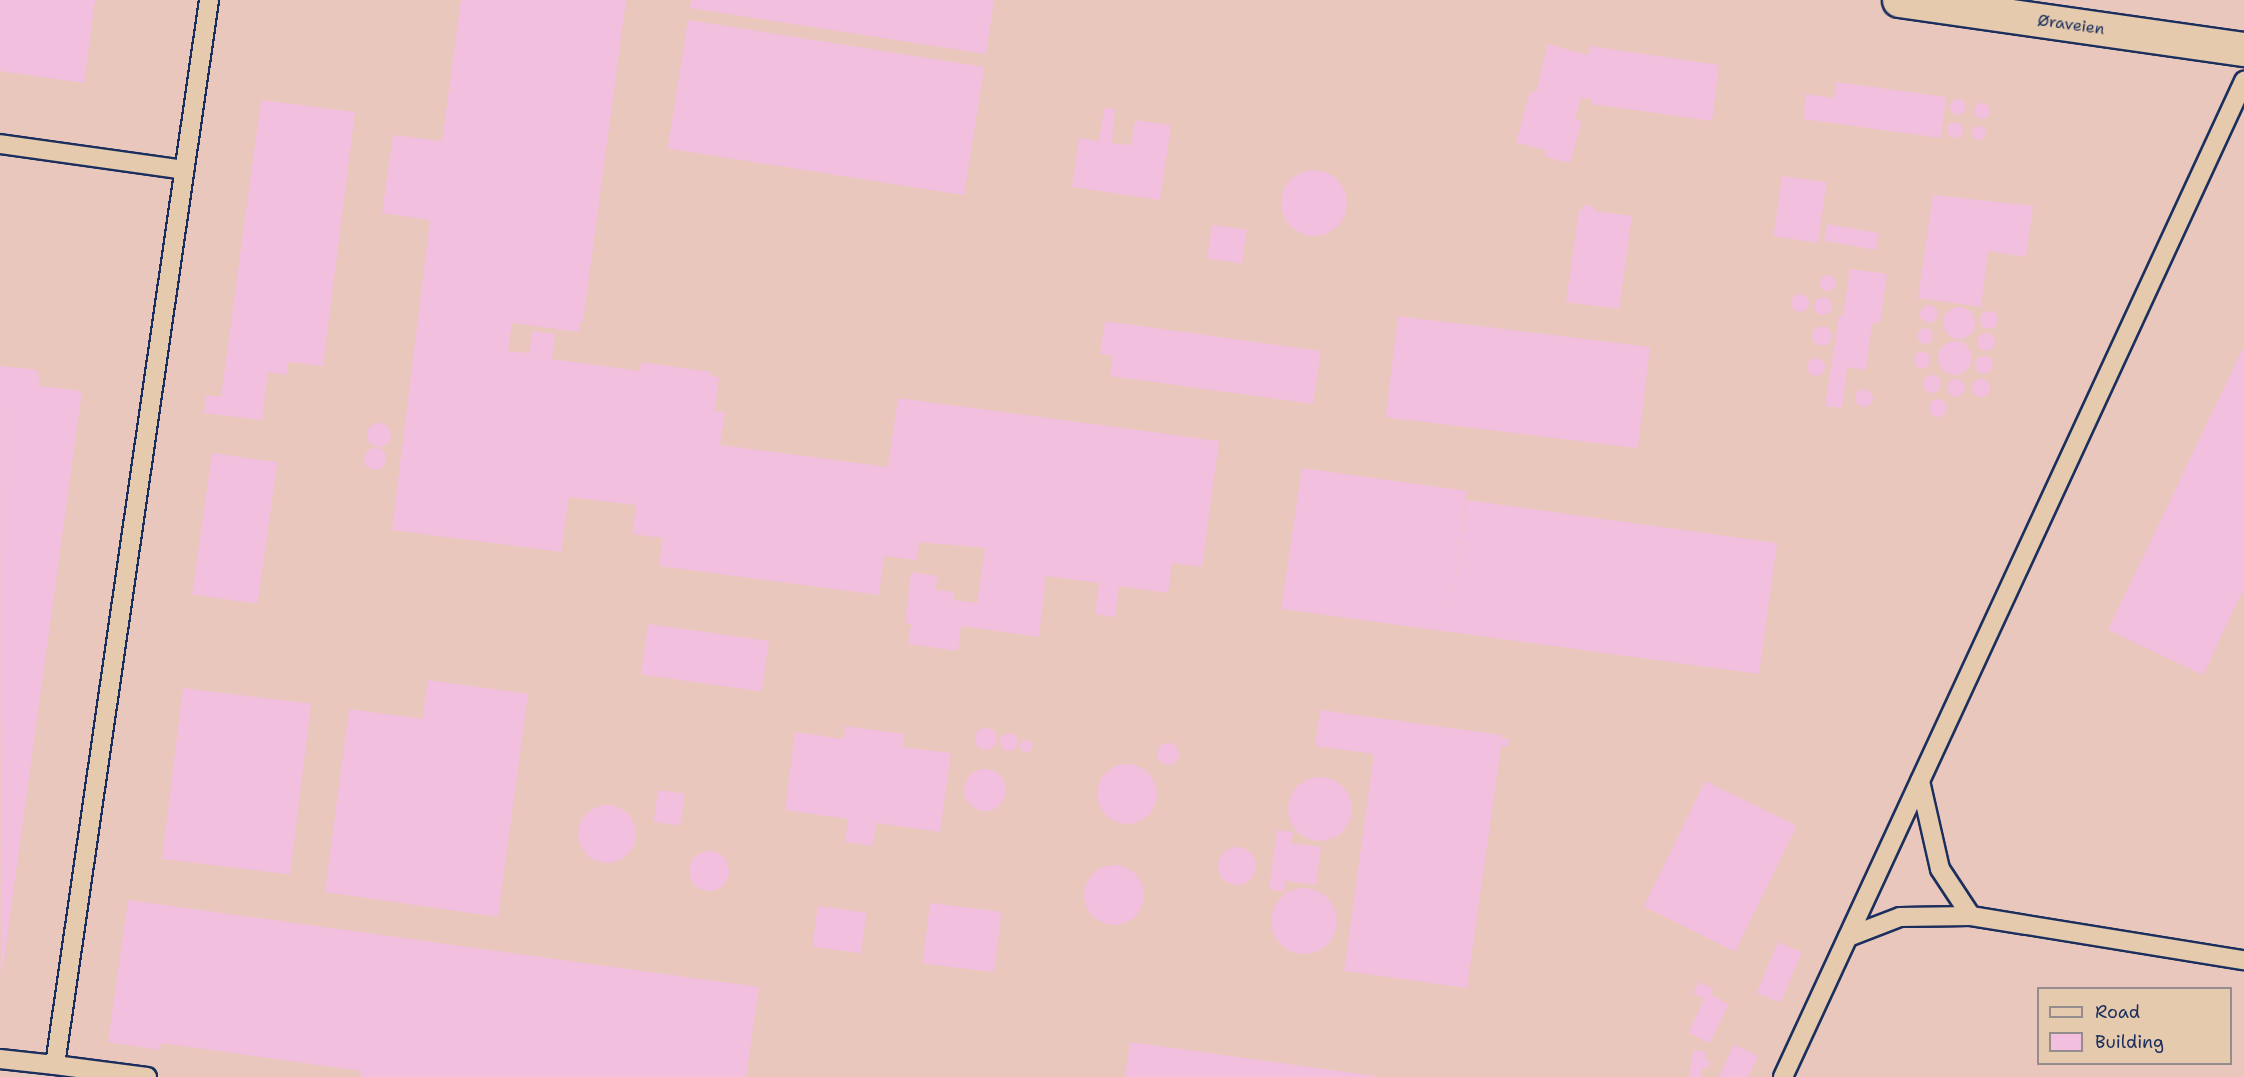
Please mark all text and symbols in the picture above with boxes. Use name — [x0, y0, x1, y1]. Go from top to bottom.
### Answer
street label: Øraveien — [2036, 11, 2106, 39]
legend — [2037, 987, 2232, 1065]
text: Road — [2095, 1000, 2140, 1024]
text: Building — [2095, 1030, 2164, 1054]

